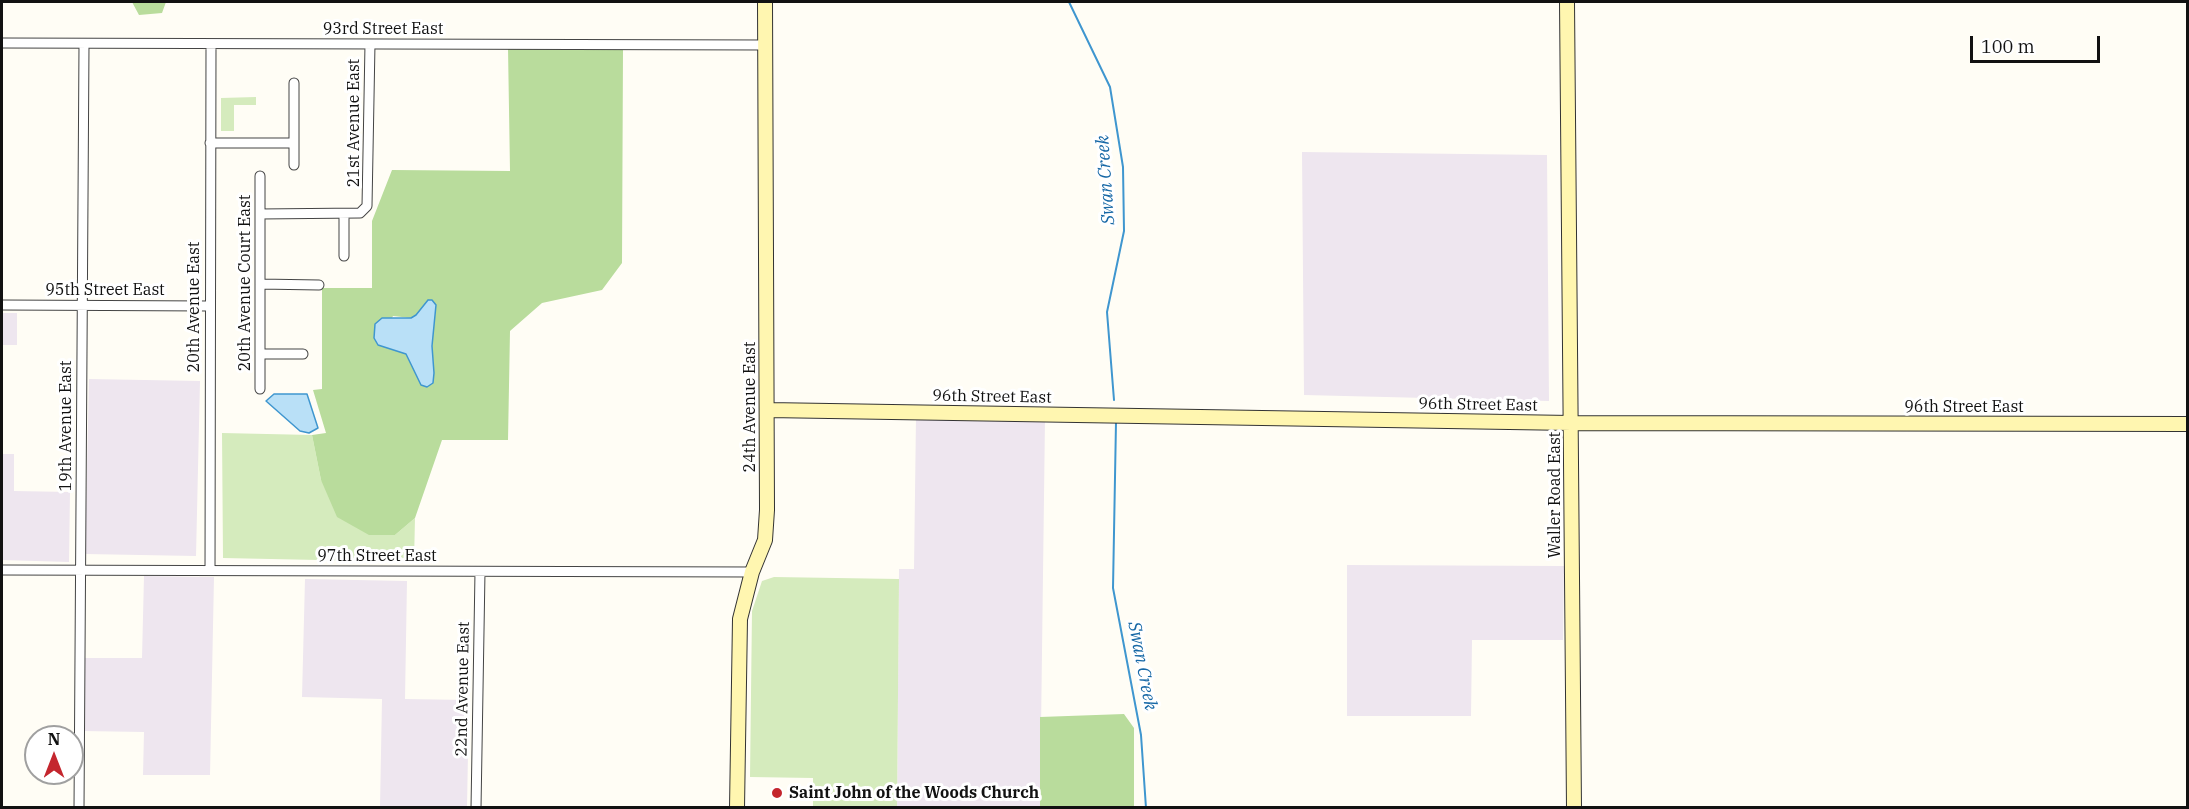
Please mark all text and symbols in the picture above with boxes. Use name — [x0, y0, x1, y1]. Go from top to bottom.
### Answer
street label: 93rd Street East — [323, 19, 443, 39]
scale bar — [1973, 24, 2104, 62]
text: 100 m — [1981, 35, 2035, 58]
street label: 21st Avenue East — [344, 59, 364, 187]
water label: Swan Creek — [1092, 134, 1120, 226]
street label: 20th Avenue Court East — [235, 195, 255, 371]
street label: 20th Avenue East — [184, 242, 204, 372]
street label: 95th Street East — [45, 280, 165, 300]
street label: 24th Avenue East — [740, 342, 760, 472]
street label: 19th Avenue East — [56, 361, 76, 491]
street label: 96th Street East — [932, 386, 1052, 408]
street label: 96th Street East — [1418, 394, 1538, 416]
street label: 96th Street East — [1904, 397, 2024, 417]
street label: Waller Road East — [1545, 432, 1565, 558]
street label: 97th Street East — [317, 546, 437, 566]
water label: Swan Creek — [1123, 620, 1161, 712]
street label: 22nd Avenue East — [452, 621, 474, 757]
north arrow — [24, 725, 84, 785]
text: N — [48, 729, 60, 749]
place label: Saint John of the Woods Church — [789, 783, 1039, 803]
marker: Saint John of the Woods Church — [770, 786, 784, 800]

